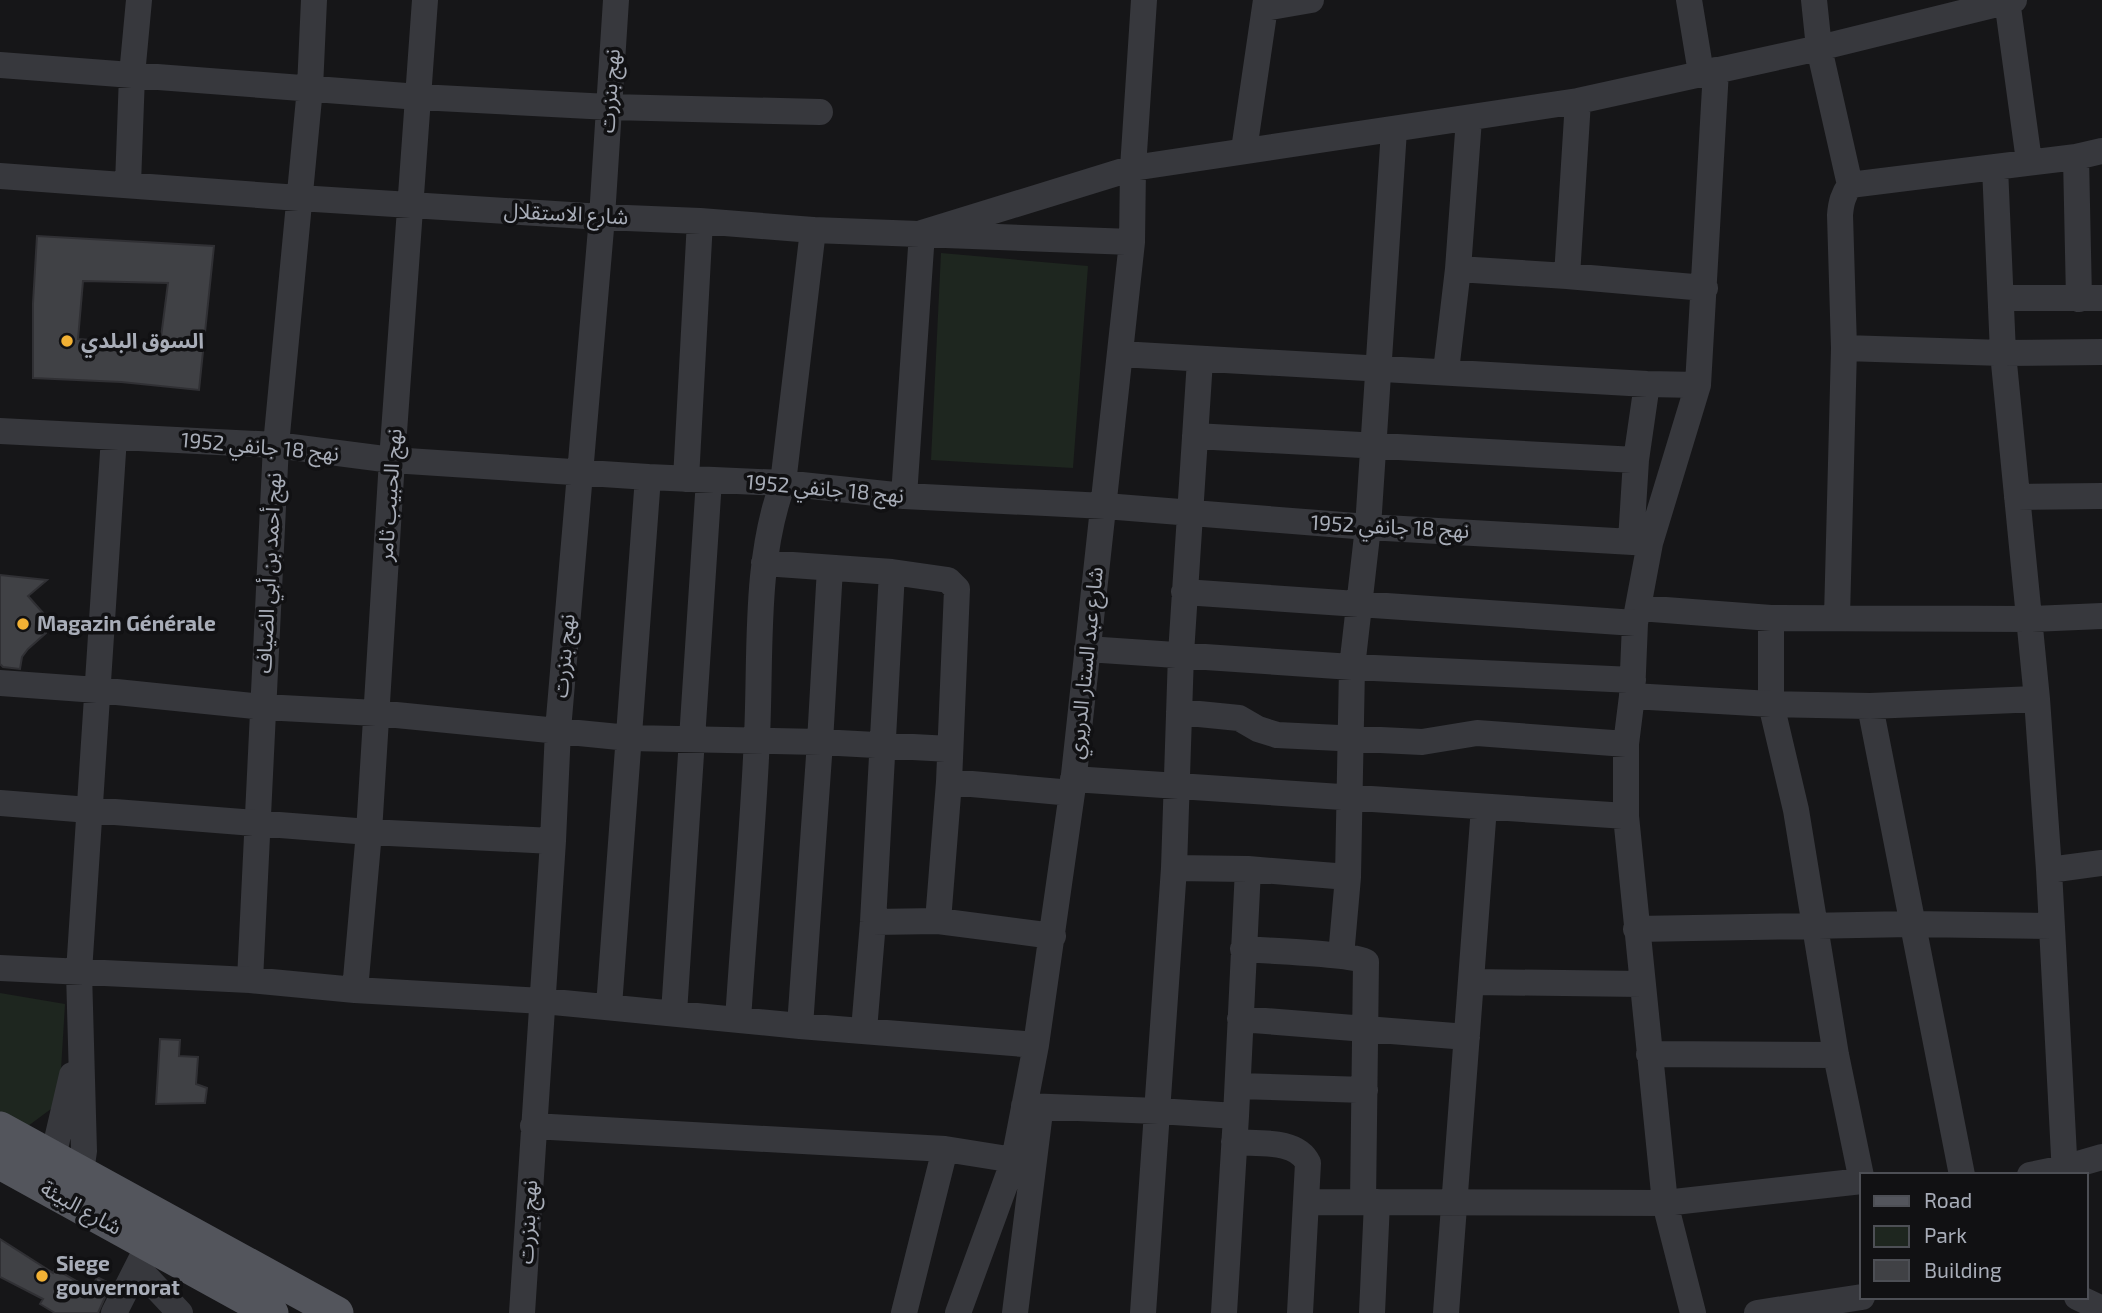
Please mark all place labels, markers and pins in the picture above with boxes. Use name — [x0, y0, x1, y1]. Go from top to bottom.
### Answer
place label: السوق البلدي — [81, 327, 204, 358]
marker: السوق البلدي — [59, 333, 75, 349]
place label: Magazin Générale — [37, 610, 216, 635]
marker: Magazin Générale — [15, 616, 31, 632]
place label: Siege gouvernorat — [56, 1250, 180, 1299]
marker: Siege gouvernorat — [34, 1268, 50, 1284]

